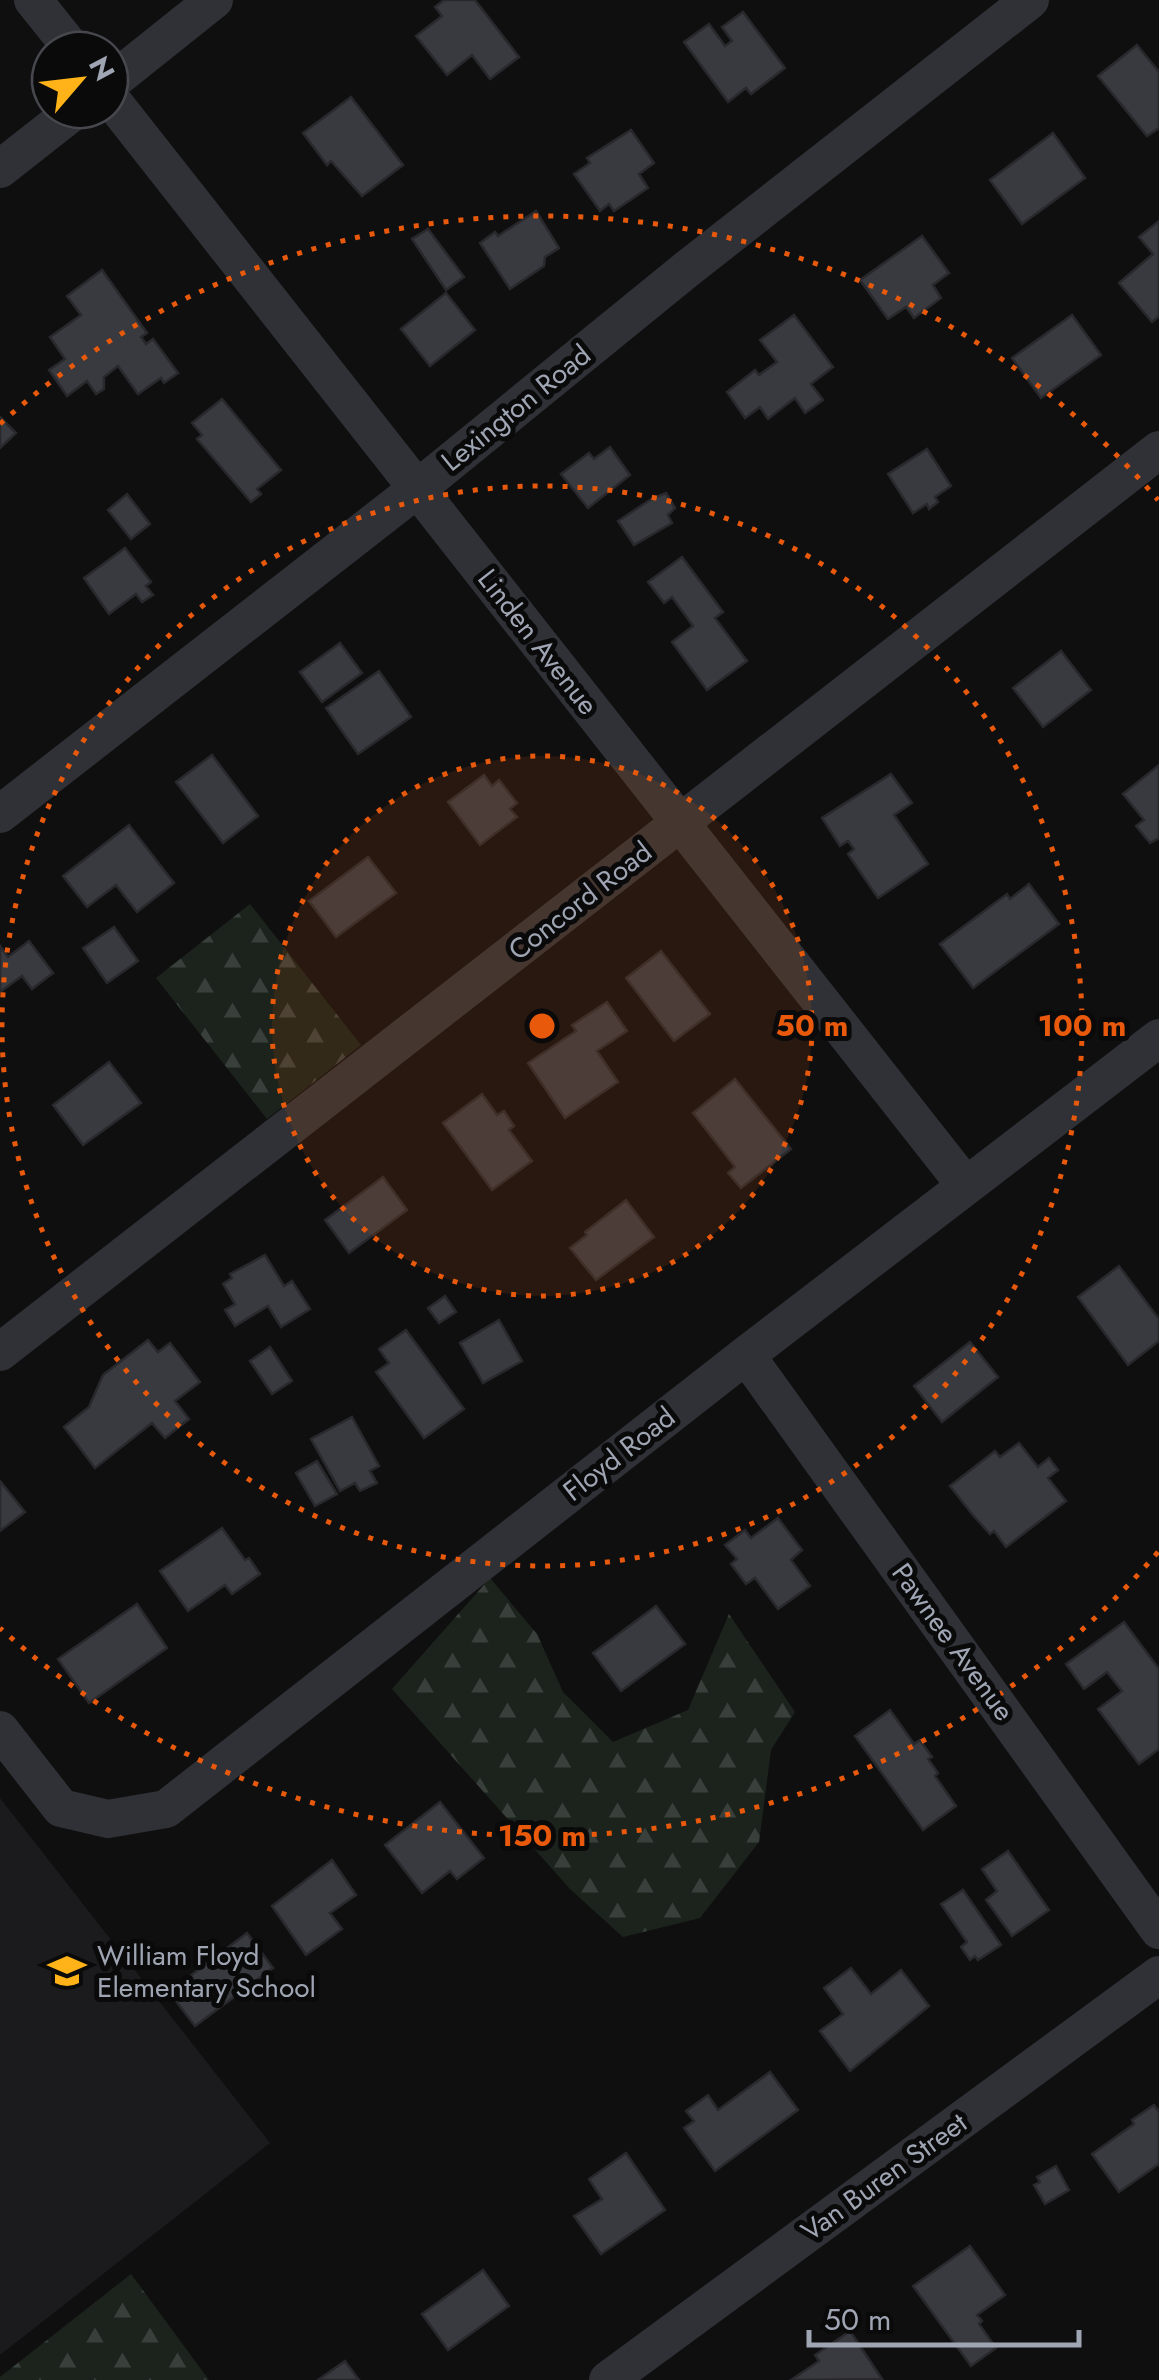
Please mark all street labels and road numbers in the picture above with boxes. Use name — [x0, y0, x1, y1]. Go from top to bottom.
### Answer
street label: Lexington Road — [432, 335, 600, 481]
street label: Linden Avenue — [468, 560, 608, 724]
street label: Concord Road — [500, 832, 660, 970]
street label: Floyd Road — [554, 1397, 684, 1511]
street label: Pawnee Avenue — [882, 1555, 1024, 1729]
street label: Van Buren Street — [793, 2103, 976, 2251]

